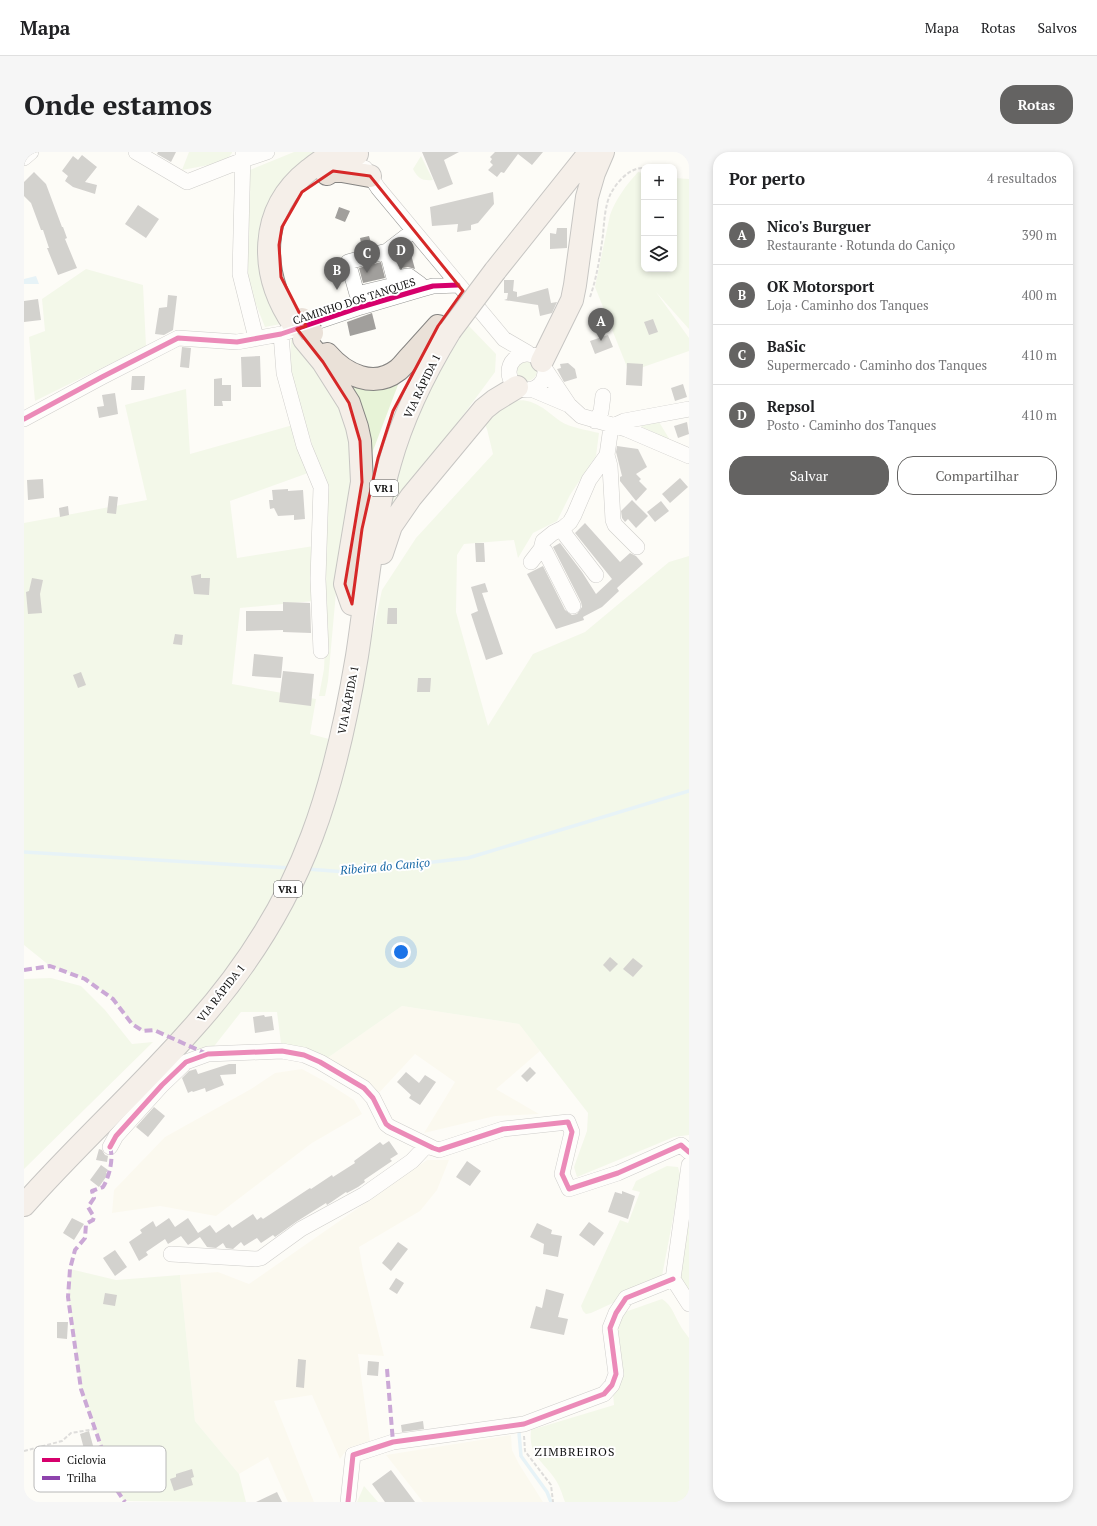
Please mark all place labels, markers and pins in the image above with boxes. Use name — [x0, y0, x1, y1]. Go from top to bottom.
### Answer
pin: D — [388, 237, 414, 270]
pin: C — [354, 240, 380, 273]
pin: B — [324, 257, 350, 290]
pin: A — [588, 308, 614, 341]

